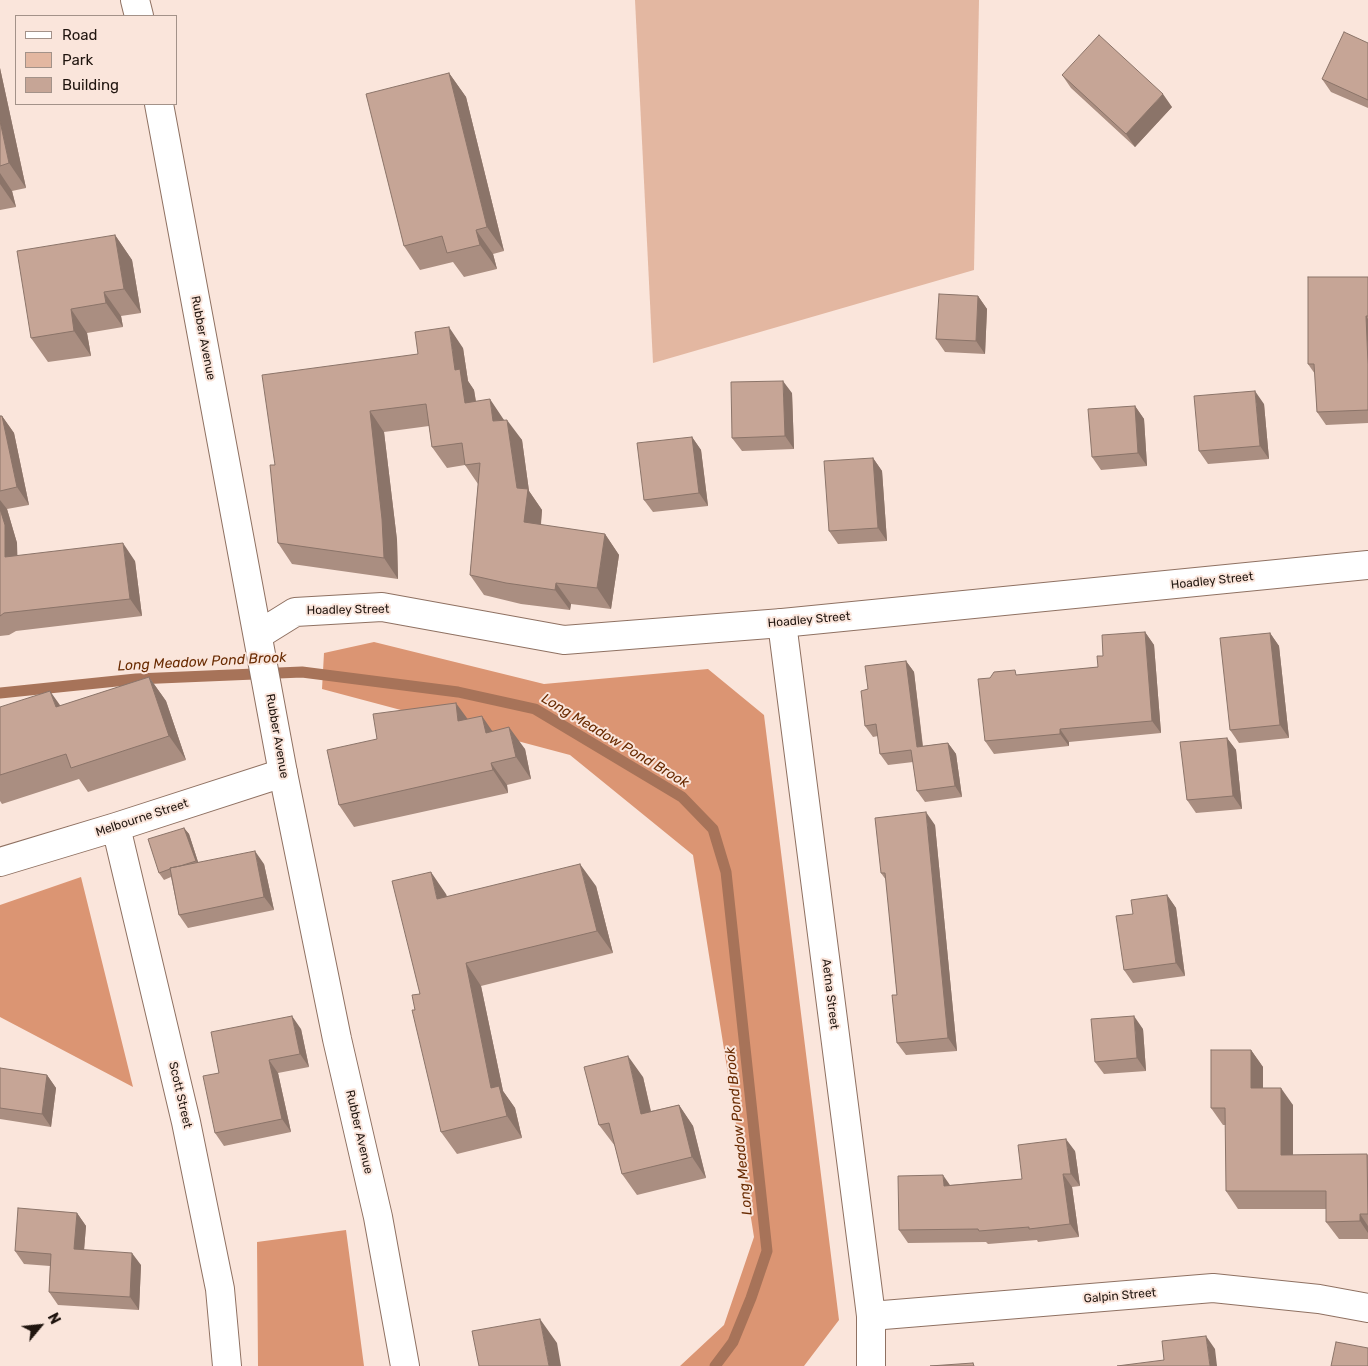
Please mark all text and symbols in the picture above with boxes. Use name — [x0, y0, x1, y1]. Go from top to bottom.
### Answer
legend — [15, 15, 178, 105]
text: Road — [62, 26, 98, 44]
text: Park — [62, 51, 93, 69]
text: Building — [62, 76, 119, 94]
street label: Rubber Avenue — [188, 295, 218, 381]
street label: Hoadley Street — [1170, 570, 1254, 592]
street label: Hoadley Street — [306, 602, 390, 618]
street label: Hoadley Street — [767, 609, 851, 631]
water label: Long Meadow Pond Brook — [117, 649, 287, 675]
water label: Long Meadow Pond Brook — [538, 690, 692, 792]
street label: Rubber Avenue — [262, 693, 292, 779]
street label: Melbourne Street — [94, 796, 190, 840]
street label: Aetna Street — [819, 958, 841, 1030]
water label: Long Meadow Pond Brook — [722, 1046, 756, 1216]
street label: Scott Street — [165, 1060, 195, 1130]
street label: Rubber Avenue — [342, 1089, 376, 1175]
street label: Galpin Street — [1083, 1286, 1157, 1306]
north arrow — [15, 1301, 65, 1351]
text: N — [44, 1310, 64, 1327]

